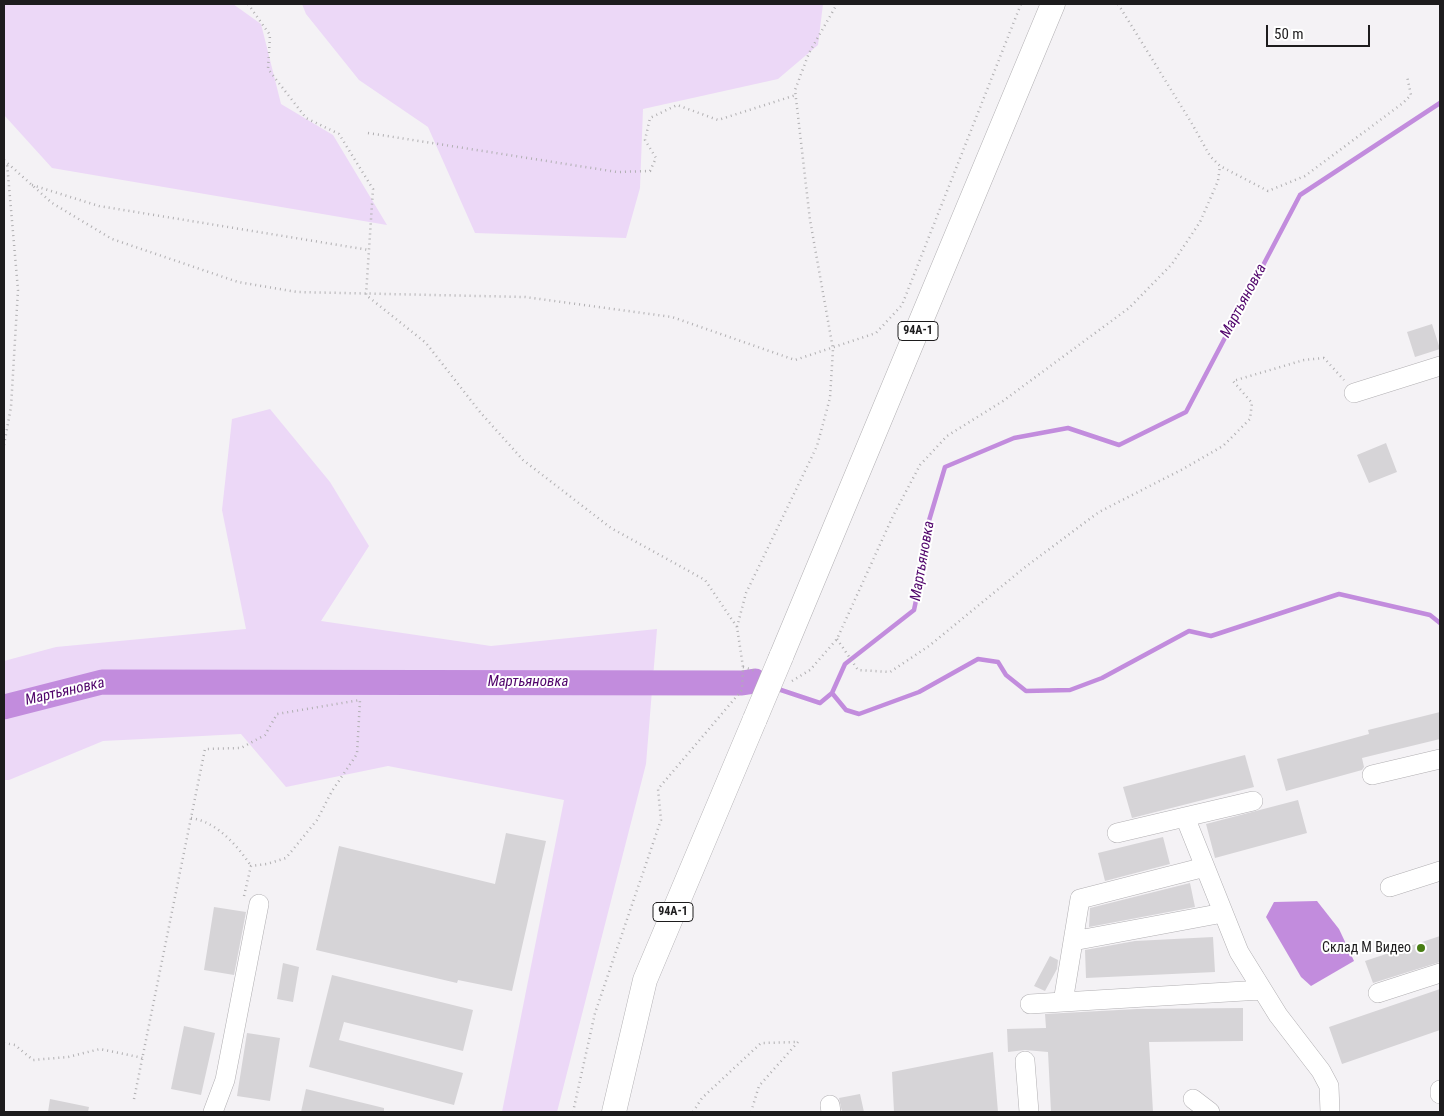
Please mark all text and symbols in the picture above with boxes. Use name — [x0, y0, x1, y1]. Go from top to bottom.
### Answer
scale bar — [1269, 15, 1373, 47]
text: 50 m — [1274, 25, 1304, 43]
water label: Мартьяновка — [1217, 261, 1271, 341]
road number: 94А-1 — [898, 322, 938, 341]
water label: Мартьяновка — [907, 520, 939, 602]
water label: Мартьяновка — [488, 673, 568, 691]
water label: Мартьяновка — [24, 674, 106, 710]
road number: 94А-1 — [653, 902, 693, 922]
place label: Склад М Видео — [1322, 940, 1411, 956]
marker: Склад М Видео — [1415, 942, 1427, 954]

